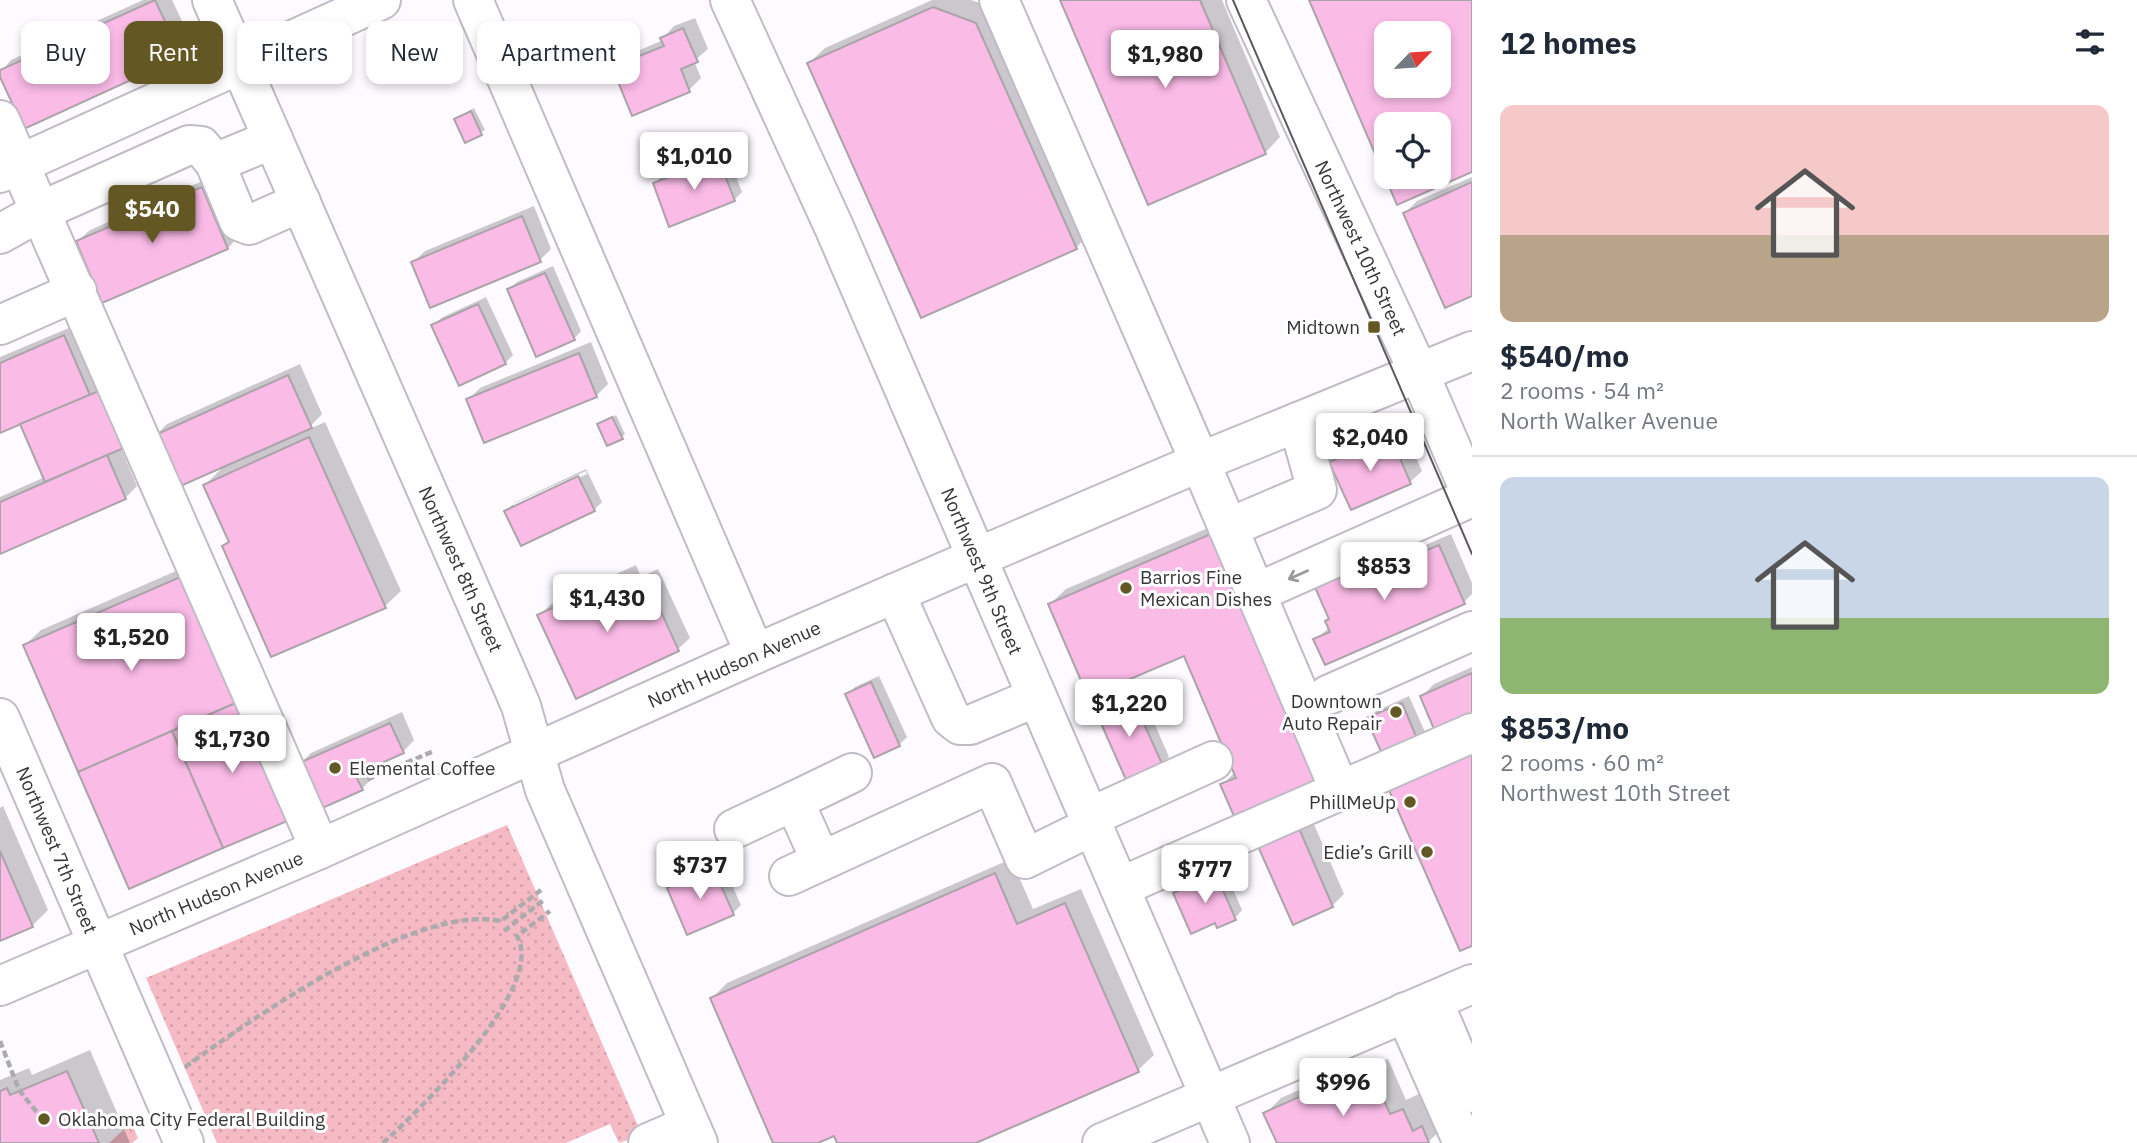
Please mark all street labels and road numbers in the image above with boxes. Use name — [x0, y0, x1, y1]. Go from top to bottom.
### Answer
street label: Northwest 10th Street — [1310, 157, 1412, 339]
street label: Northwest 8th Street — [414, 482, 508, 656]
street label: Northwest 9th Street — [936, 484, 1028, 658]
street label: North Hudson Avenue — [644, 615, 824, 713]
street label: Northwest 7th Street — [11, 763, 103, 937]
street label: North Hudson Avenue — [125, 845, 307, 941]

